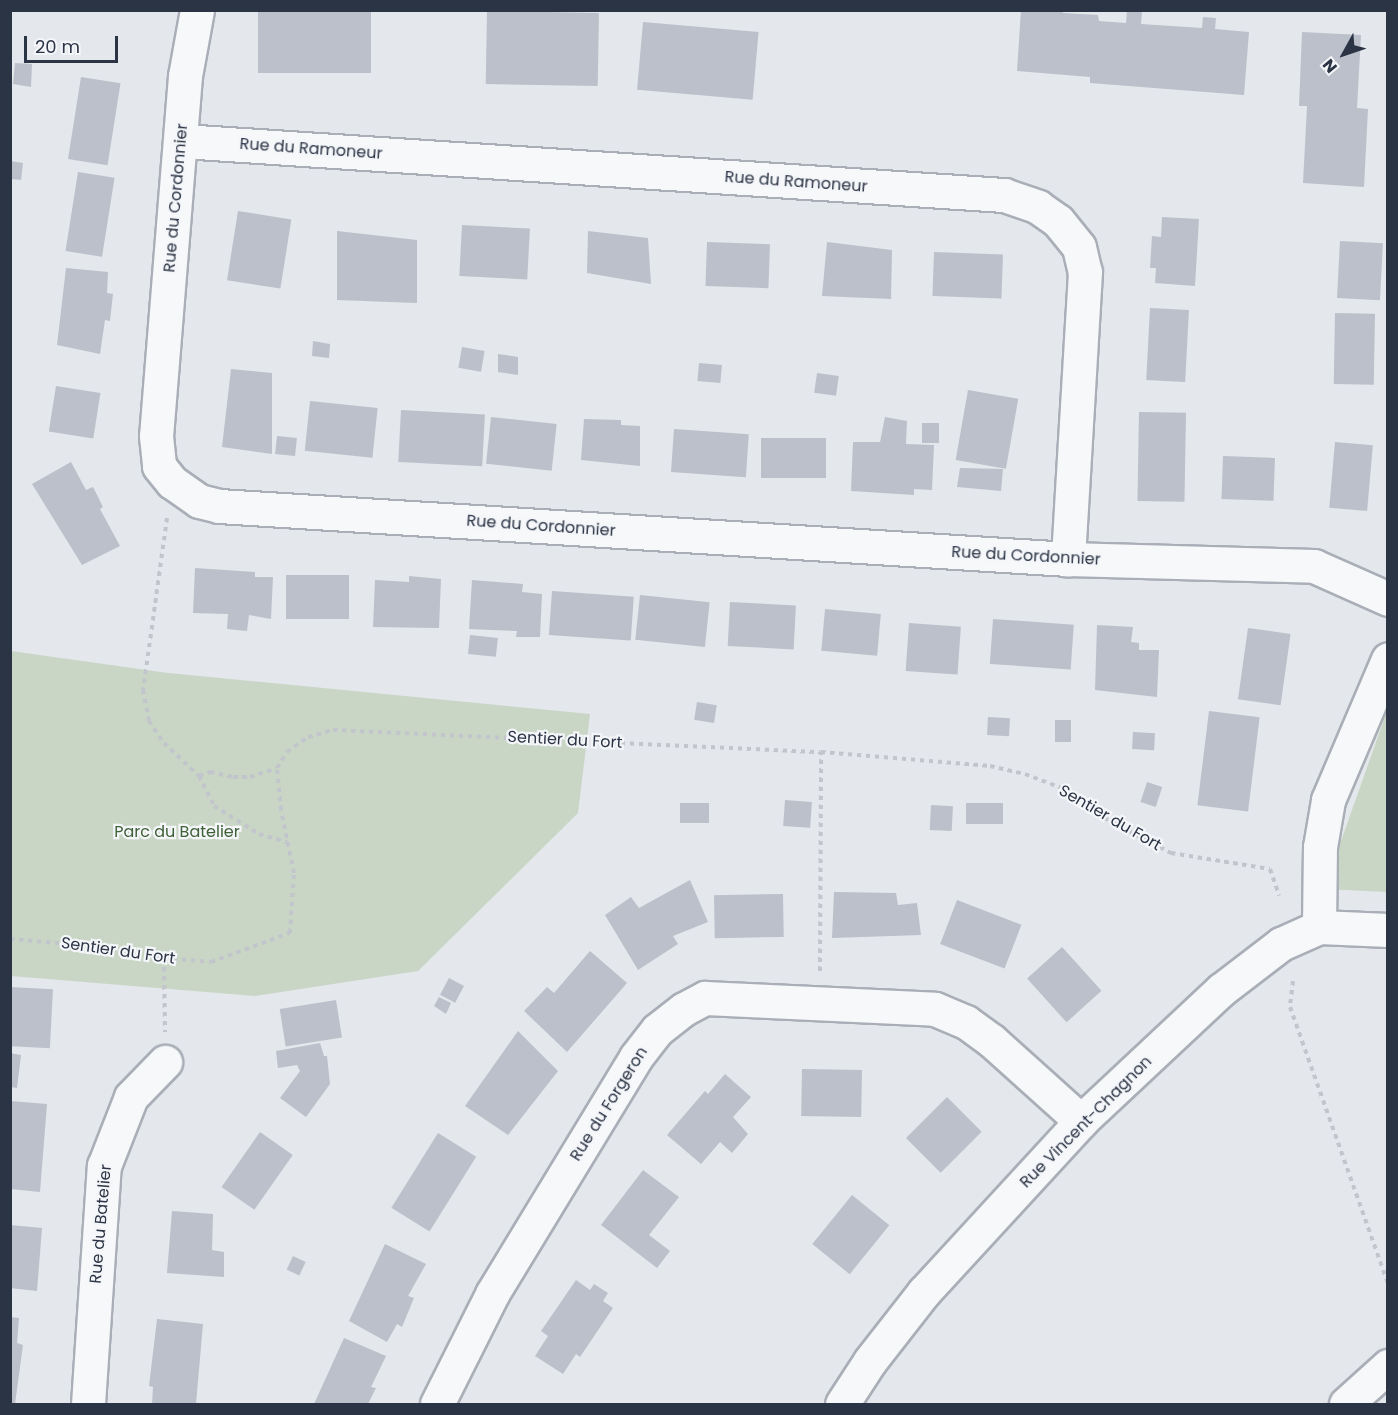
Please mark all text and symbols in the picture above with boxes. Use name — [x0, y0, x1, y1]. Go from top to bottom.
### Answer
scale bar — [27, 24, 122, 62]
north arrow — [1314, 24, 1374, 84]
text: 20 m — [35, 34, 80, 59]
text: N — [1317, 54, 1343, 78]
street label: Rue du Cordonnier — [160, 123, 192, 273]
street label: Rue du Ramoneur — [239, 134, 383, 164]
street label: Rue du Ramoneur — [724, 167, 868, 197]
street label: Rue du Cordonnier — [466, 511, 616, 541]
street label: Rue du Cordonnier — [951, 543, 1101, 569]
street label: Sentier du Fort — [507, 727, 623, 753]
street label: Sentier du Fort — [1055, 781, 1165, 855]
park label: Parc du Batelier — [114, 822, 240, 842]
street label: Sentier du Fort — [60, 933, 176, 969]
street label: Rue du Forgeron — [566, 1043, 652, 1165]
street label: Rue Vincent-Chagnon — [1016, 1052, 1156, 1192]
street label: Rue du Batelier — [86, 1164, 116, 1284]

